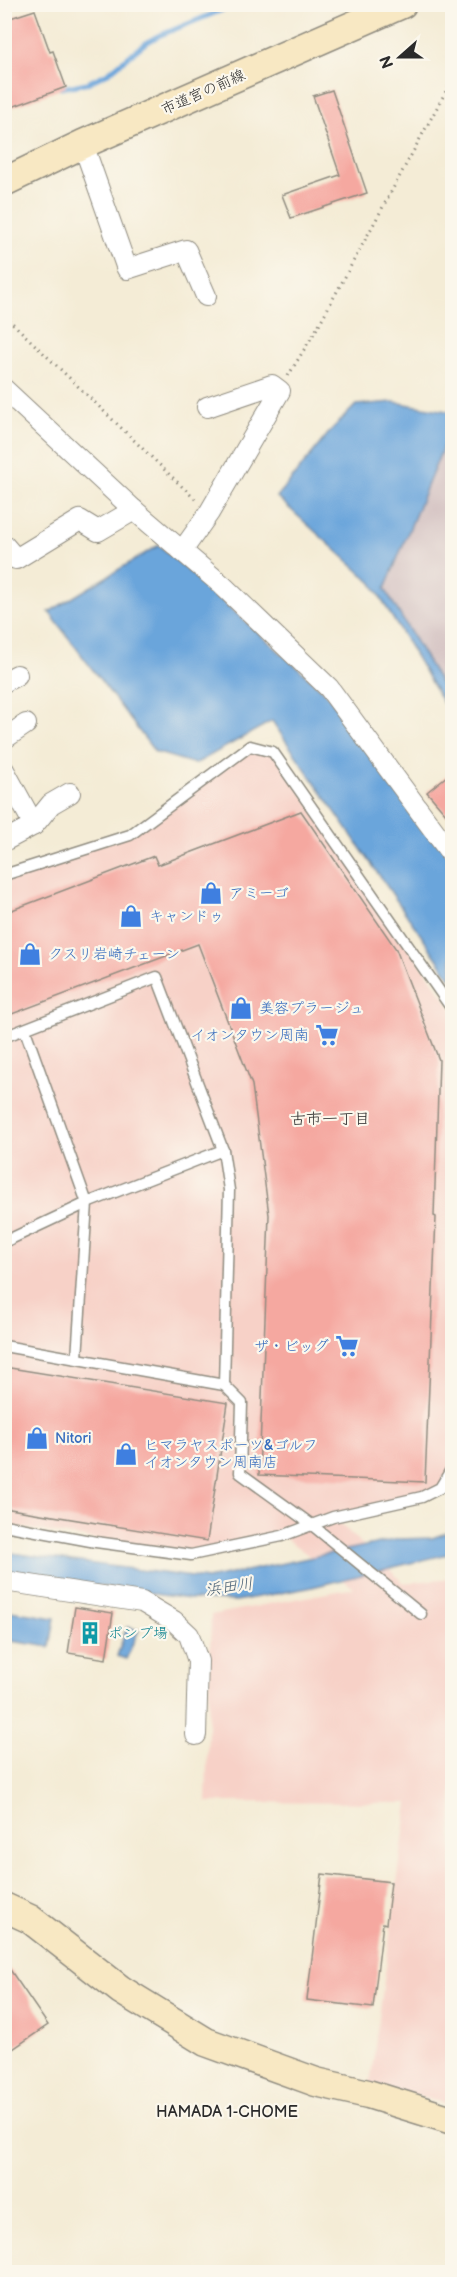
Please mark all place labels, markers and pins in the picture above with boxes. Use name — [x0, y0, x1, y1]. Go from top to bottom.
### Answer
shop icon: アミーゴ — [198, 880, 224, 906]
place label: アミーゴ — [229, 884, 289, 903]
shop icon: キャンドゥ — [118, 903, 144, 929]
place label: キャンドゥ — [149, 907, 224, 926]
shop icon: クスリ岩崎チェーン — [17, 941, 43, 967]
place label: クスリ岩崎チェーン — [48, 945, 180, 964]
shop icon: 美容プラージュ — [228, 995, 254, 1021]
place label: 美容プラージュ — [259, 999, 364, 1018]
supermarket icon: イオンタウン周南 — [314, 1022, 340, 1048]
place label: イオンタウン周南 — [190, 1026, 309, 1045]
supermarket icon: ザ・ビッグ — [334, 1333, 360, 1359]
place label: ザ・ビッグ — [254, 1337, 329, 1356]
shop icon: Nitori — [24, 1425, 50, 1451]
place label: Nitori — [55, 1429, 91, 1448]
place label: ヒマラヤスポーツ&ゴルフ イオンタウン周南店 — [144, 1436, 318, 1472]
shop icon: ヒマラヤスポーツ&ゴルフ イオンタウン周南店 — [113, 1441, 139, 1467]
building icon: ポンプ場 — [77, 1620, 103, 1646]
place label: ポンプ場 — [108, 1624, 168, 1643]

